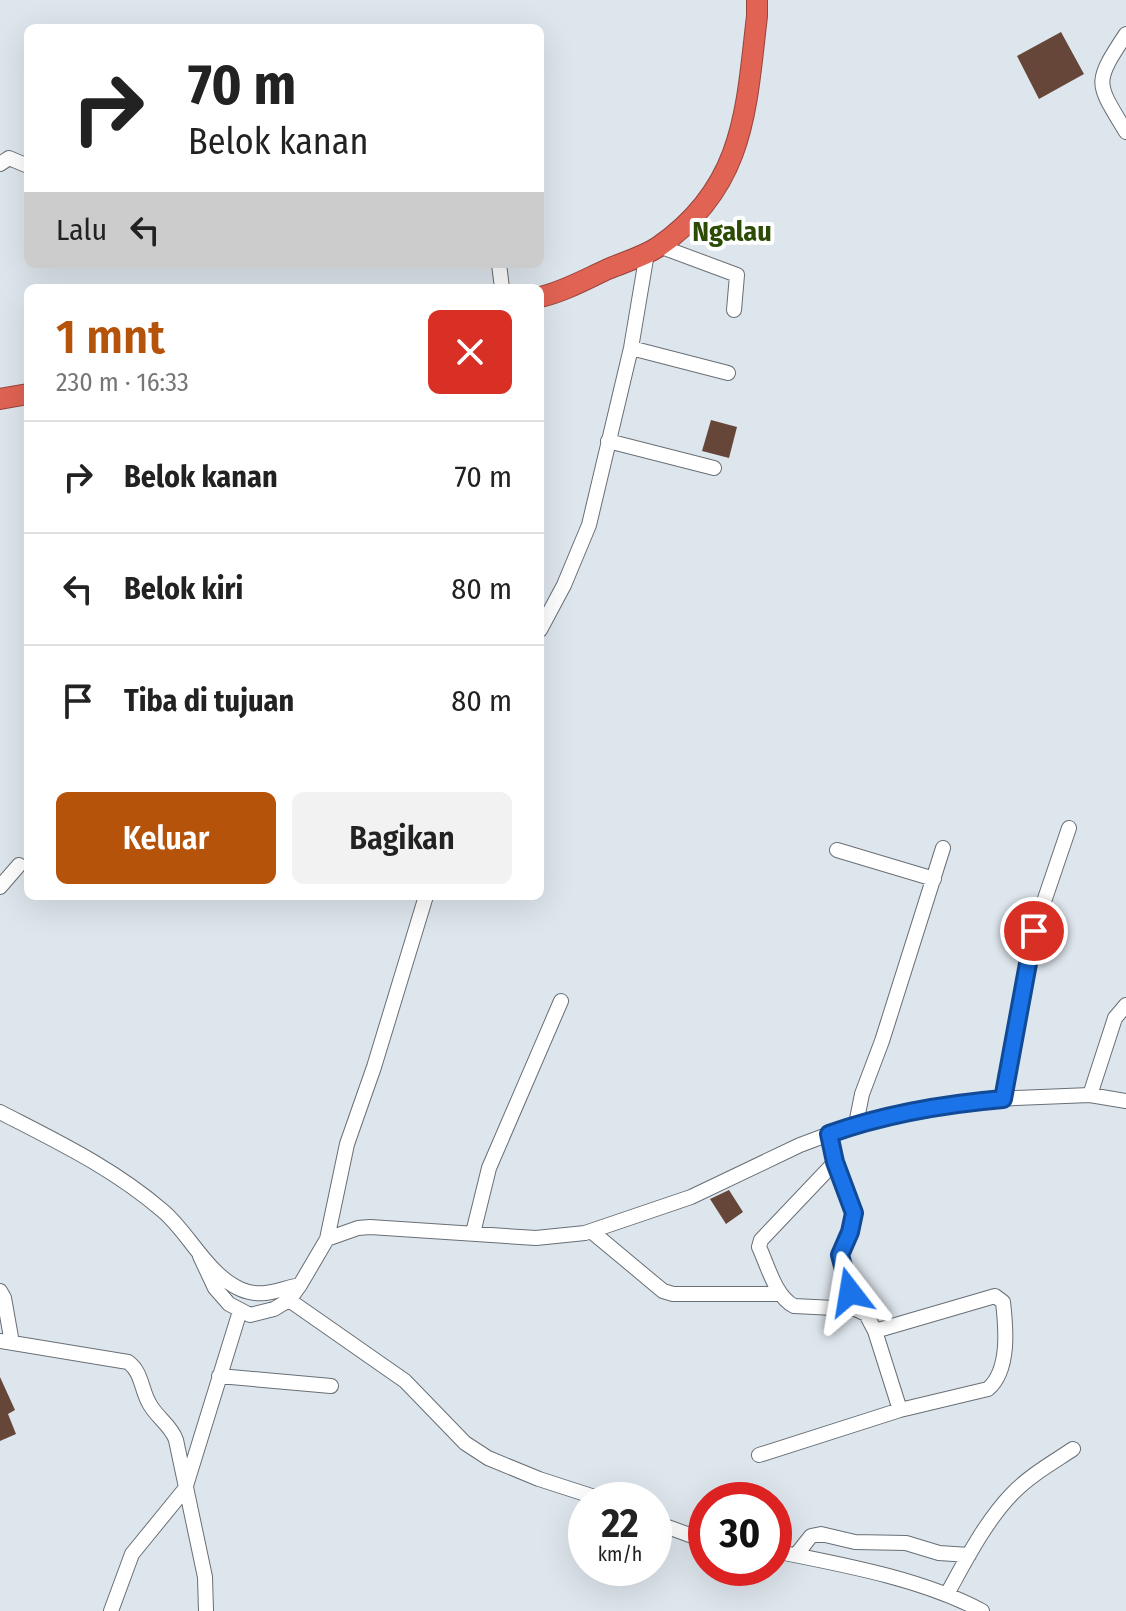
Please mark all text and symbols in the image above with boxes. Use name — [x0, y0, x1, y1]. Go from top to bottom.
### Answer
text: 70 m — [188, 52, 296, 119]
icon: right — [56, 56, 160, 160]
text: Belok kanan — [188, 120, 368, 164]
icon: left — [123, 208, 167, 252]
text: Lalu — [56, 212, 107, 248]
district label: Ngalau — [692, 215, 772, 248]
text: 1 mnt — [56, 308, 165, 366]
button: close — [428, 310, 512, 394]
text: 230 m · 16:33 — [56, 367, 189, 398]
icon: right — [56, 455, 100, 499]
text: Belok kanan — [124, 459, 278, 495]
text: 70 m — [454, 459, 512, 495]
icon: left — [56, 567, 100, 611]
text: Belok kiri — [124, 571, 243, 607]
text: 80 m — [451, 571, 512, 607]
icon: arrive — [56, 679, 100, 723]
text: Tiba di tujuan — [124, 683, 294, 719]
text: 80 m — [451, 683, 512, 719]
button: Keluar — [56, 792, 276, 884]
button: Bagikan — [292, 792, 512, 884]
pin — [1000, 897, 1068, 965]
icon: arrive — [1012, 909, 1056, 953]
position arrow — [808, 1250, 892, 1334]
speed limit sign: 30 — [688, 1482, 792, 1586]
text: 22 — [601, 1500, 639, 1548]
text: km/h — [598, 1542, 642, 1566]

